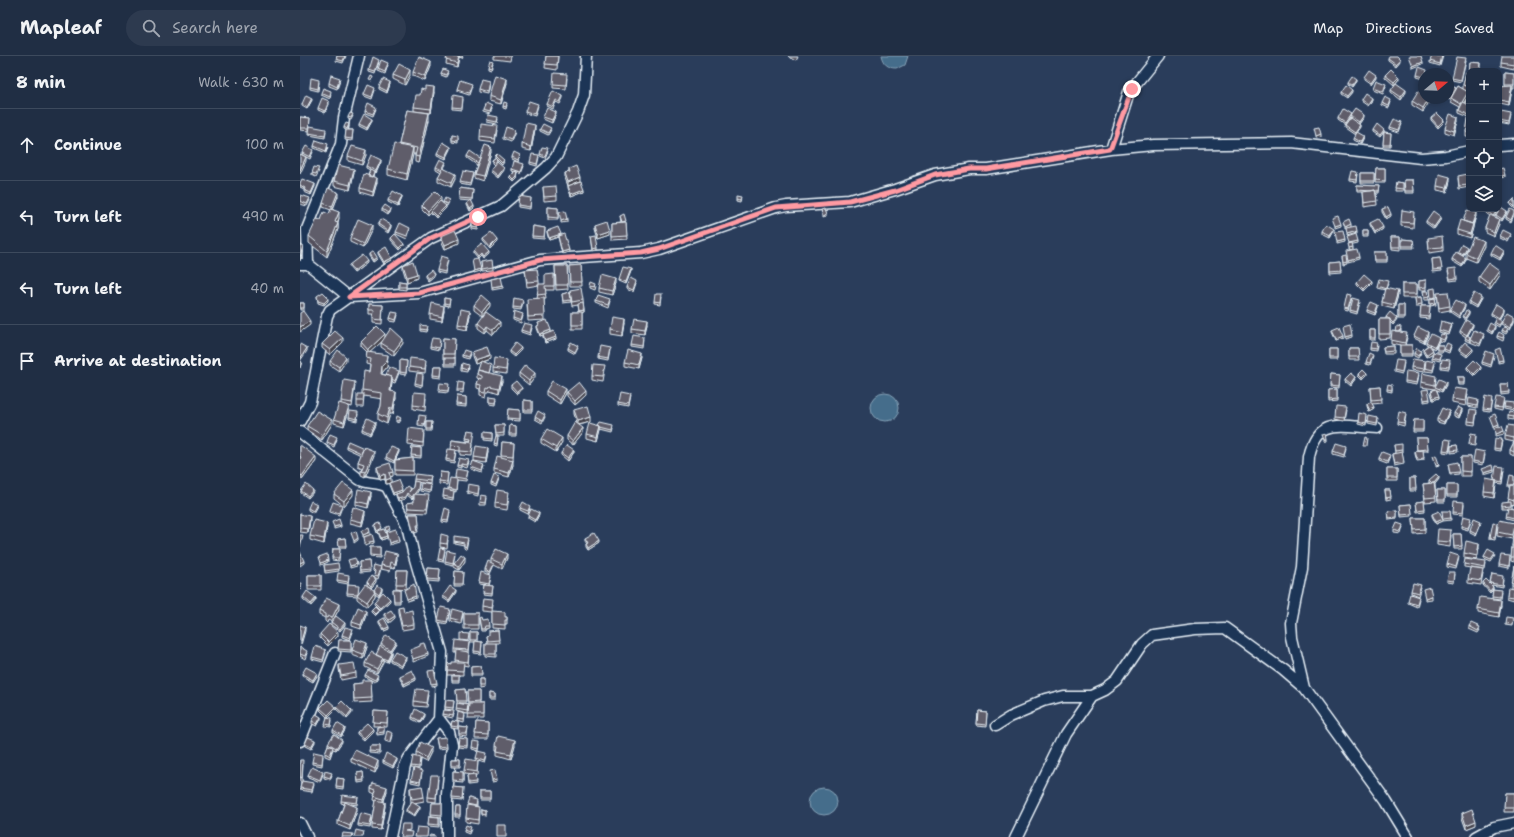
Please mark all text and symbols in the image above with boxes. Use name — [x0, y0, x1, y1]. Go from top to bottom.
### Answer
search box — [126, 10, 406, 46]
text: Mapleaf — [20, 15, 102, 40]
icon: search — [140, 17, 162, 39]
text: Search here — [172, 18, 258, 38]
text: Map — [1314, 19, 1344, 37]
text: Directions — [1366, 19, 1432, 37]
text: Saved — [1454, 19, 1494, 37]
north arrow — [1418, 68, 1454, 104]
map controls — [1466, 68, 1502, 212]
button: + — [1466, 68, 1502, 104]
text: 8 min — [16, 71, 66, 93]
text: Walk · 630 m — [198, 74, 284, 91]
route end — [1123, 80, 1141, 98]
button: − — [1466, 104, 1502, 140]
icon: ahead — [16, 134, 38, 156]
text: Continue — [54, 135, 122, 155]
text: 100 m — [245, 136, 284, 153]
button: locate — [1466, 140, 1502, 176]
button: layers — [1466, 176, 1502, 212]
icon: left — [16, 206, 38, 228]
text: Turn left — [54, 207, 122, 227]
text: 490 m — [242, 208, 284, 225]
route start — [469, 208, 487, 226]
icon: left — [16, 278, 38, 300]
text: Turn left — [54, 279, 122, 299]
text: 40 m — [250, 280, 284, 297]
icon: arrive — [16, 350, 38, 372]
text: Arrive at destination — [54, 351, 222, 371]

